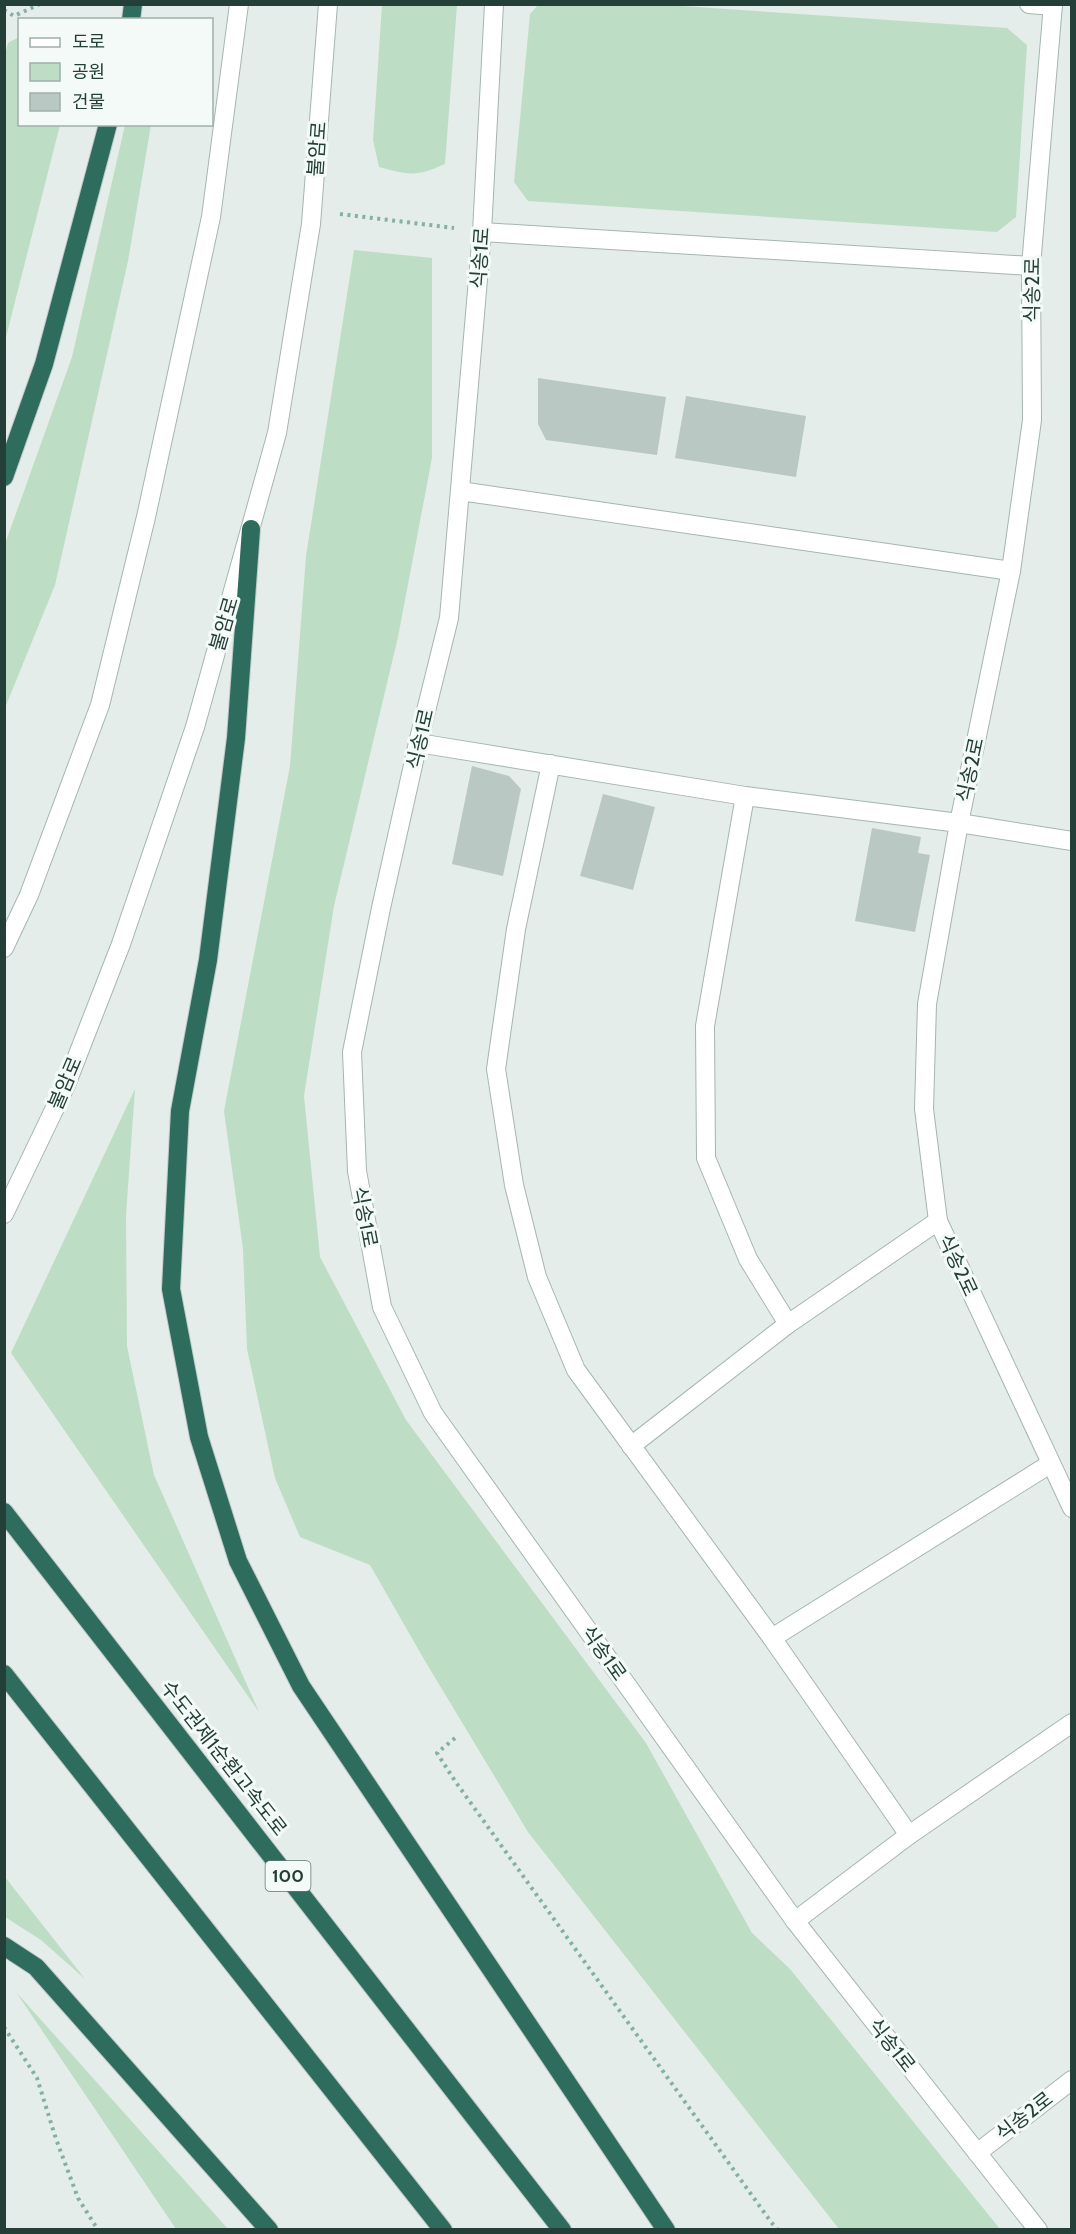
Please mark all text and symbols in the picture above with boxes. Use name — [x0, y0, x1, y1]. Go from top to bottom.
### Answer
legend — [18, 18, 213, 126]
text: 도로 — [72, 31, 105, 53]
text: 공원 — [72, 61, 105, 83]
text: 건물 — [72, 91, 105, 113]
street label: 불암로 — [303, 121, 331, 177]
street label: 식송1로 — [466, 226, 494, 290]
street label: 식송2로 — [1019, 257, 1045, 323]
street label: 불암로 — [205, 594, 243, 654]
street label: 식송1로 — [401, 706, 439, 772]
street label: 식송2로 — [951, 735, 989, 805]
street label: 불암로 — [43, 1053, 87, 1113]
street label: 식송1로 — [347, 1184, 383, 1250]
street label: 식송2로 — [933, 1230, 983, 1300]
street label: 식송1로 — [576, 1621, 632, 1685]
street label: 수도권제1순환고속도로 — [156, 1676, 292, 1840]
road number: 100 — [266, 1861, 310, 1891]
street label: 식송1로 — [864, 2013, 920, 2077]
street label: 식송2로 — [991, 2086, 1057, 2146]

